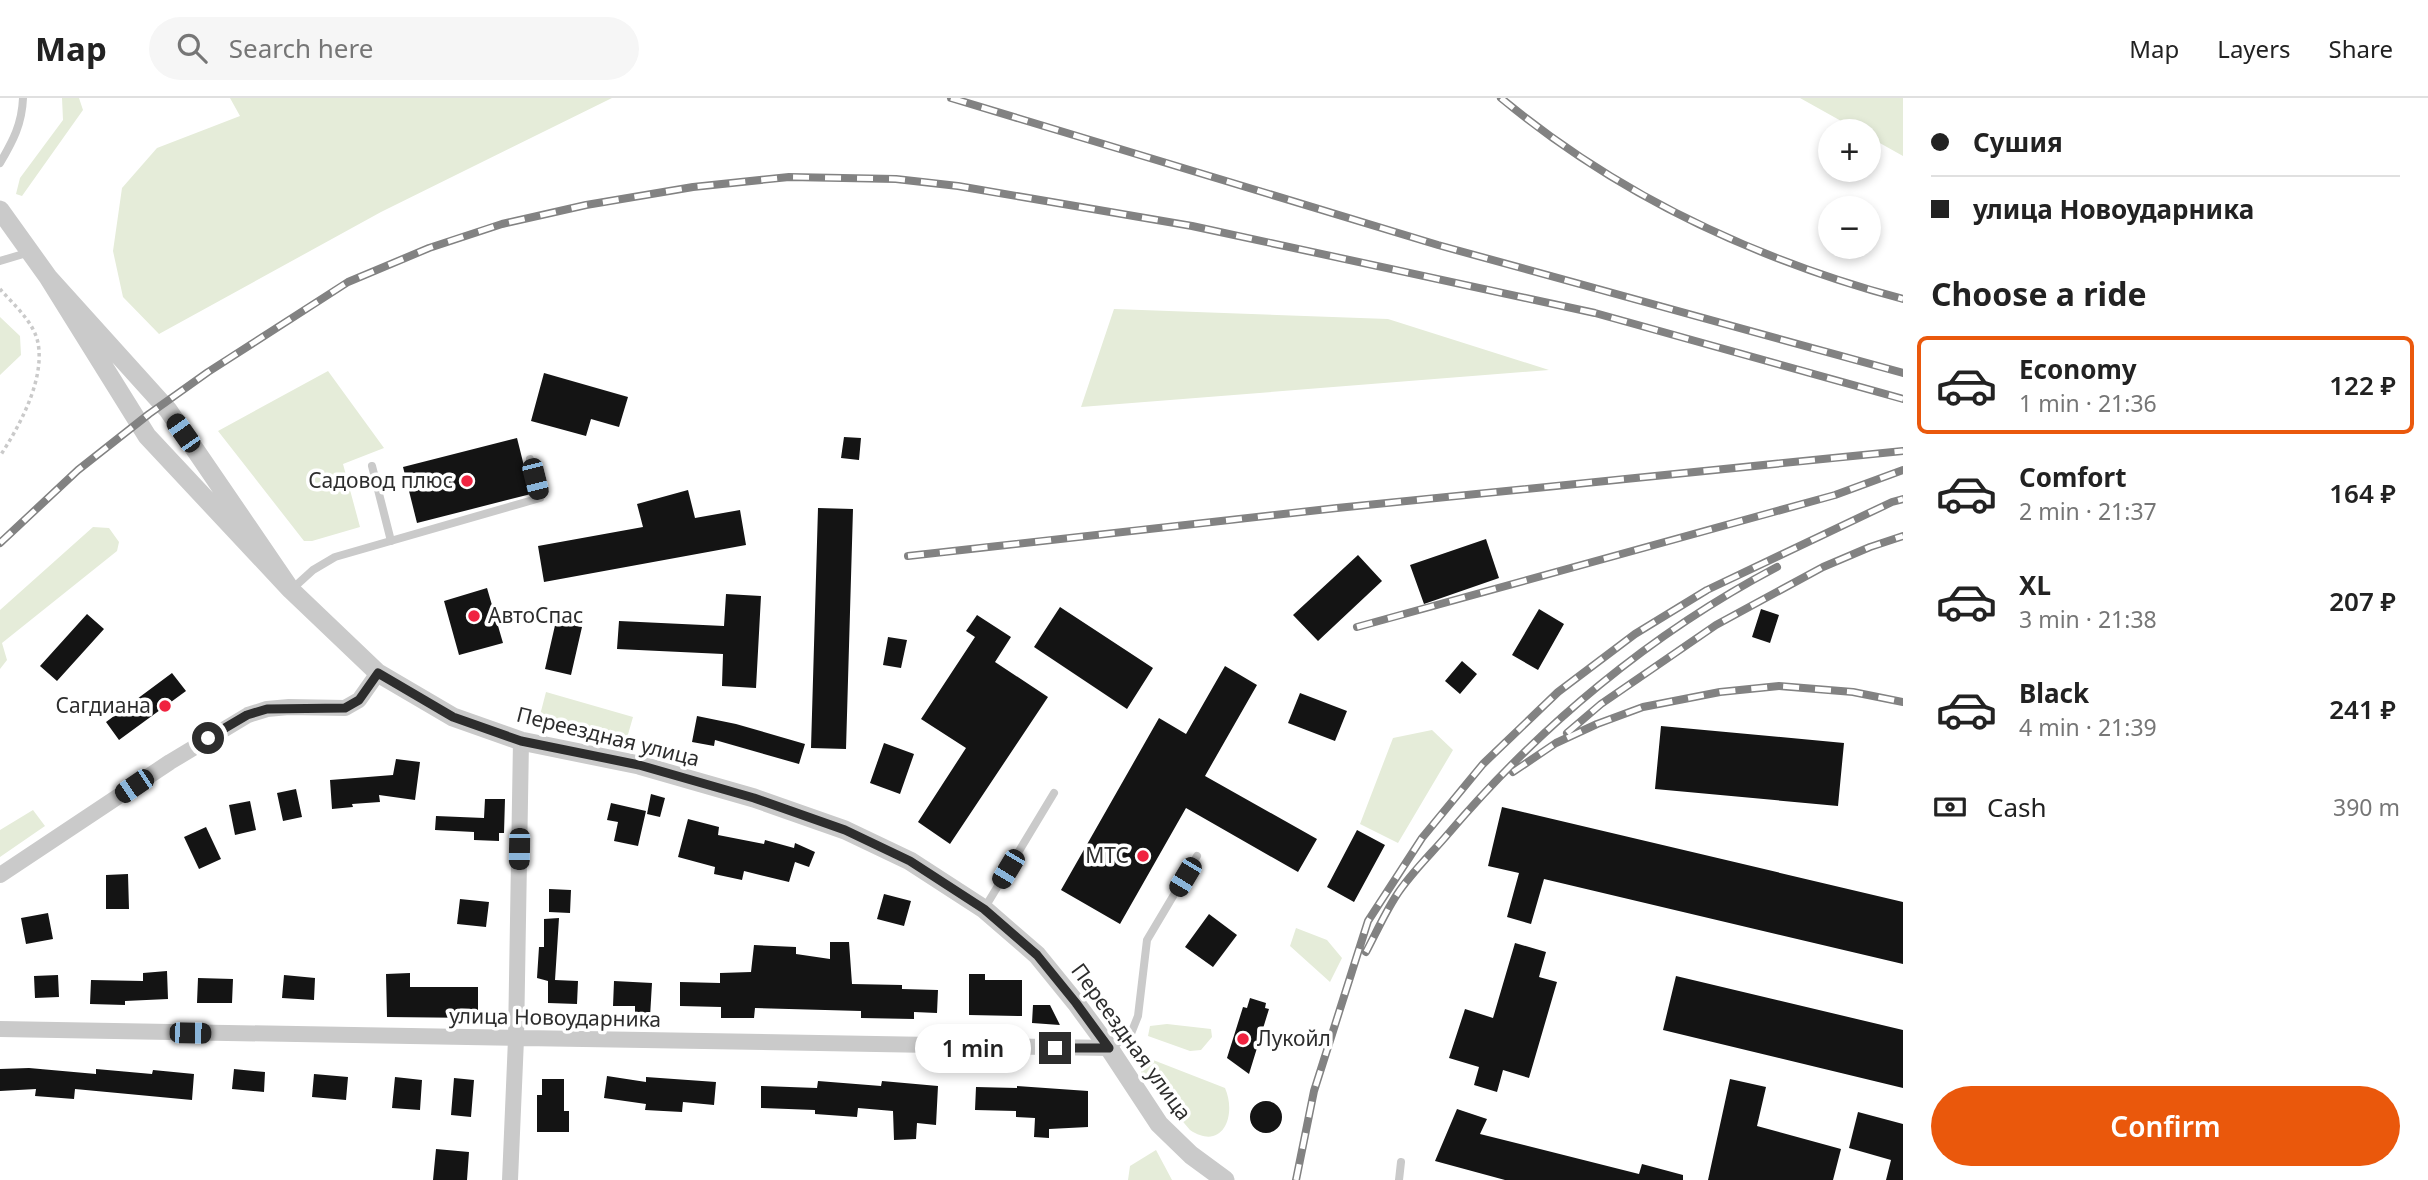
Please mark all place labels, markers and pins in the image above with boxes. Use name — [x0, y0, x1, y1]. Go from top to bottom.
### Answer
place label: Садовод плюс — [308, 466, 453, 494]
marker: Садовод плюс — [459, 473, 475, 489]
place label: АвтоСпас — [488, 601, 583, 629]
marker: АвтоСпас — [466, 608, 482, 624]
place label: Сагдиана — [55, 691, 151, 719]
marker: Сагдиана — [157, 698, 173, 714]
place label: МТС — [1085, 841, 1129, 869]
marker: МТС — [1135, 848, 1151, 864]
place label: Лукойл — [1257, 1024, 1331, 1052]
marker: Лукойл — [1235, 1031, 1251, 1047]

